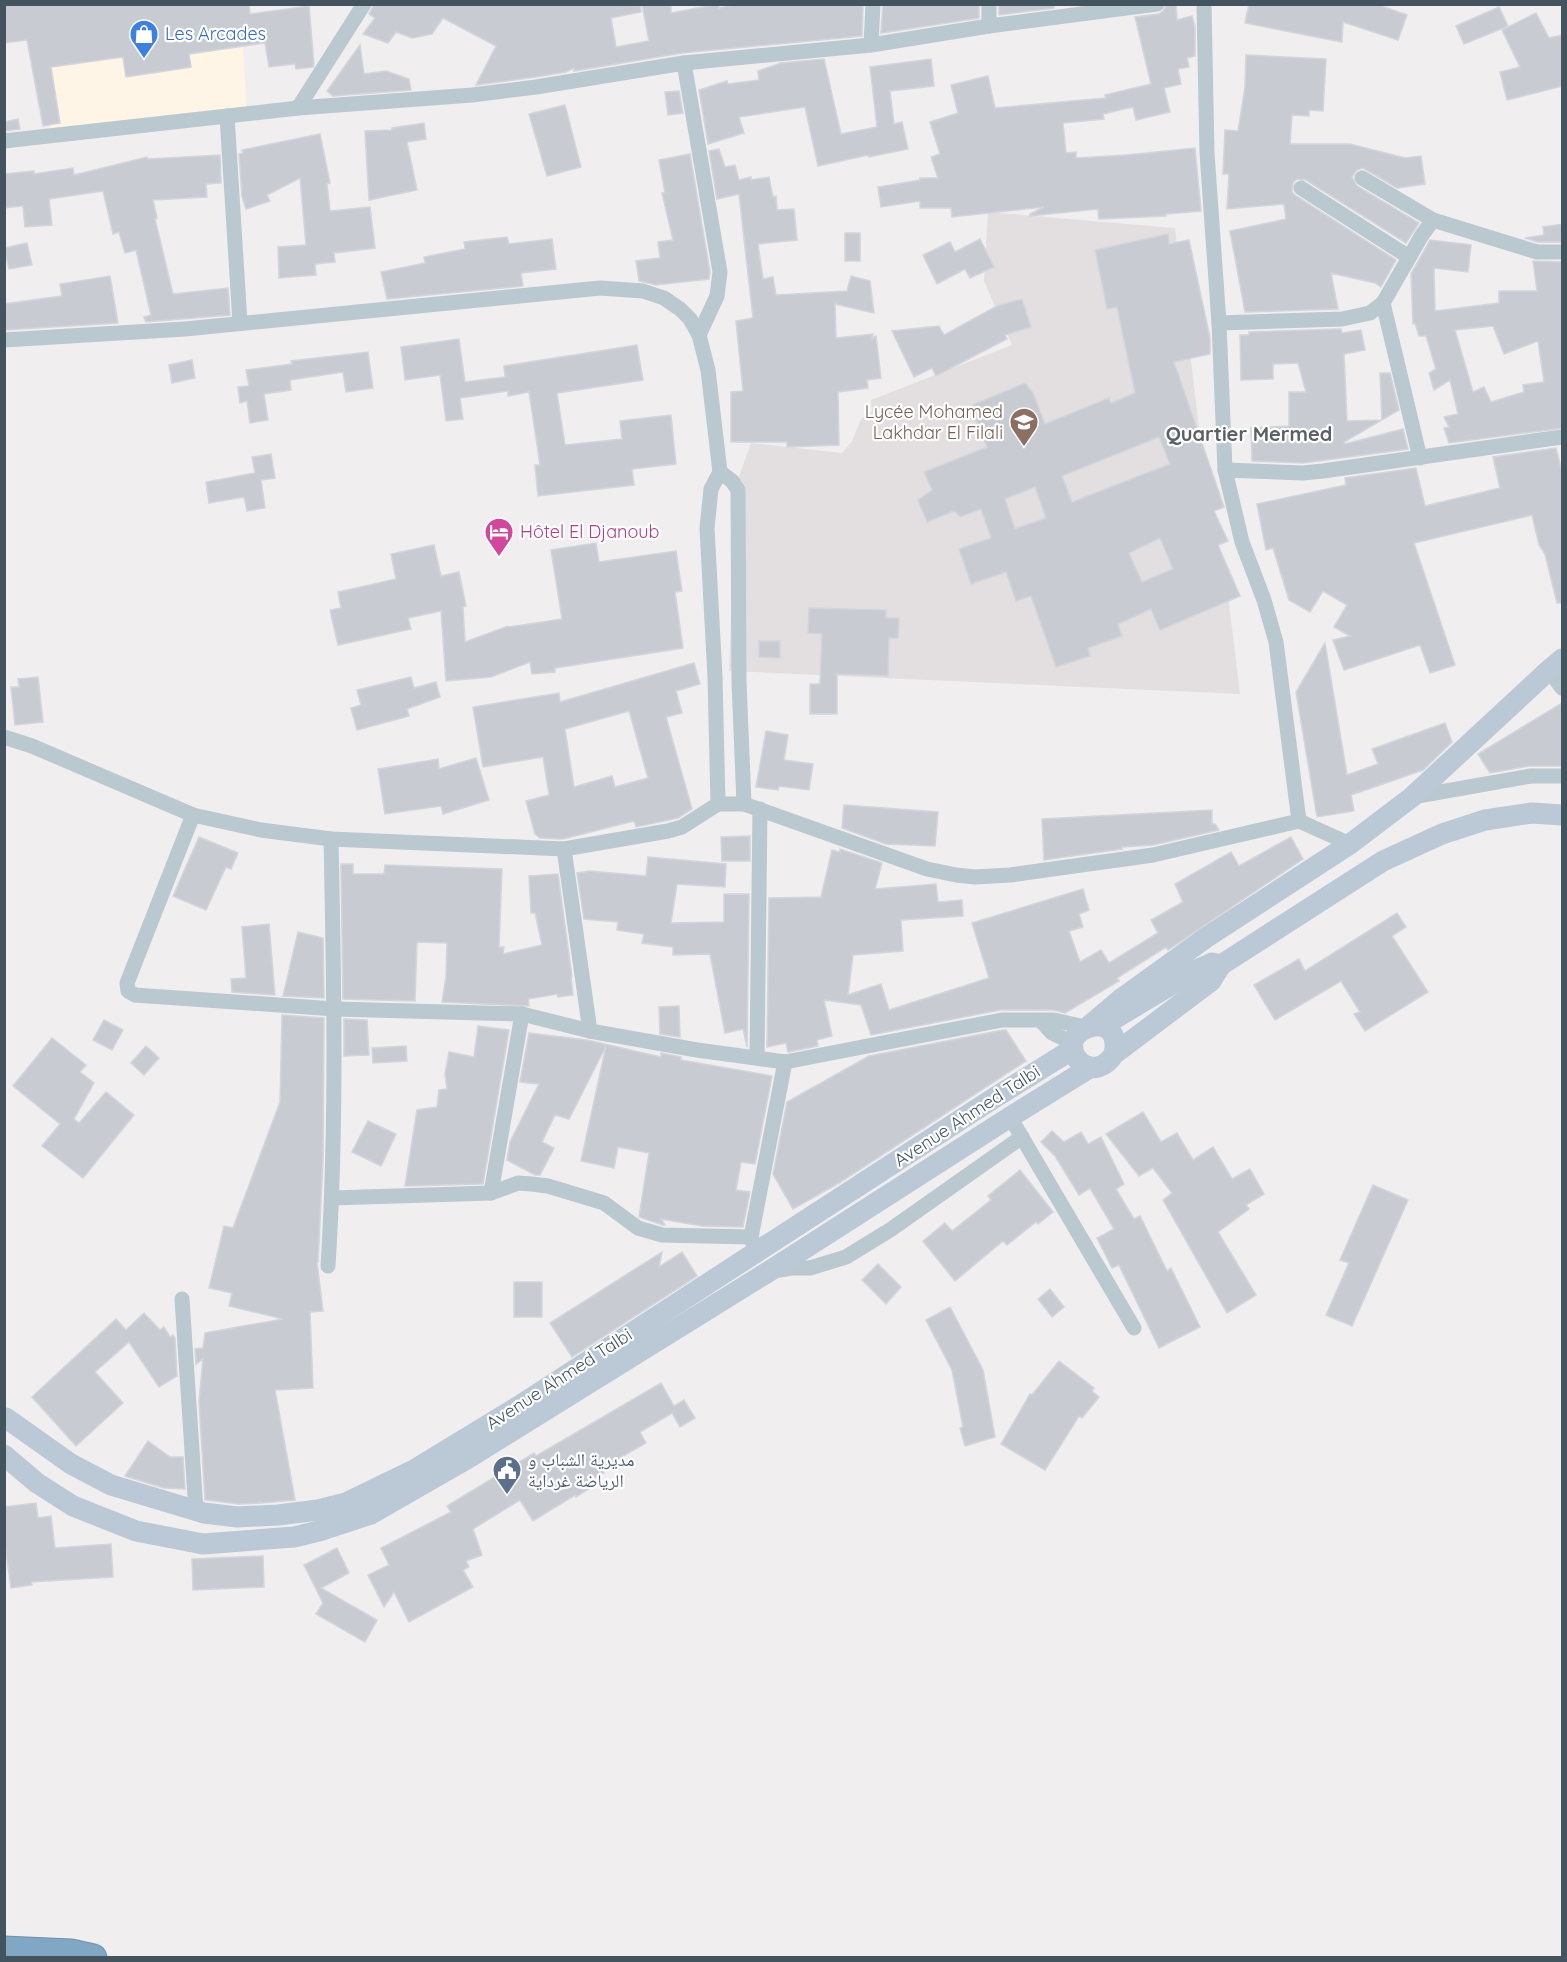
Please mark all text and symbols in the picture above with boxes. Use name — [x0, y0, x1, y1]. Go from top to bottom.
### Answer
shop icon: Les Arcades — [128, 18, 160, 60]
place label: Les Arcades — [165, 22, 266, 45]
place label: Lycée Mohamed Lakhdar El Filali — [865, 400, 1003, 444]
school or university icon: Lycée Mohamed Lakhdar El Filali — [1008, 406, 1040, 448]
district label: Quartier Mermed — [1166, 421, 1332, 446]
hotel icon: Hôtel El Djanoub — [483, 516, 515, 558]
place label: Hôtel El Djanoub — [520, 520, 660, 543]
street label: Avenue Ahmed Talbi — [889, 1060, 1044, 1171]
street label: Avenue Ahmed Talbi — [481, 1323, 636, 1434]
place label: مديرية الشباب و الرياضة غرداية — [528, 1448, 635, 1492]
public building icon: مديرية الشباب و الرياضة غرداية — [491, 1454, 523, 1496]

